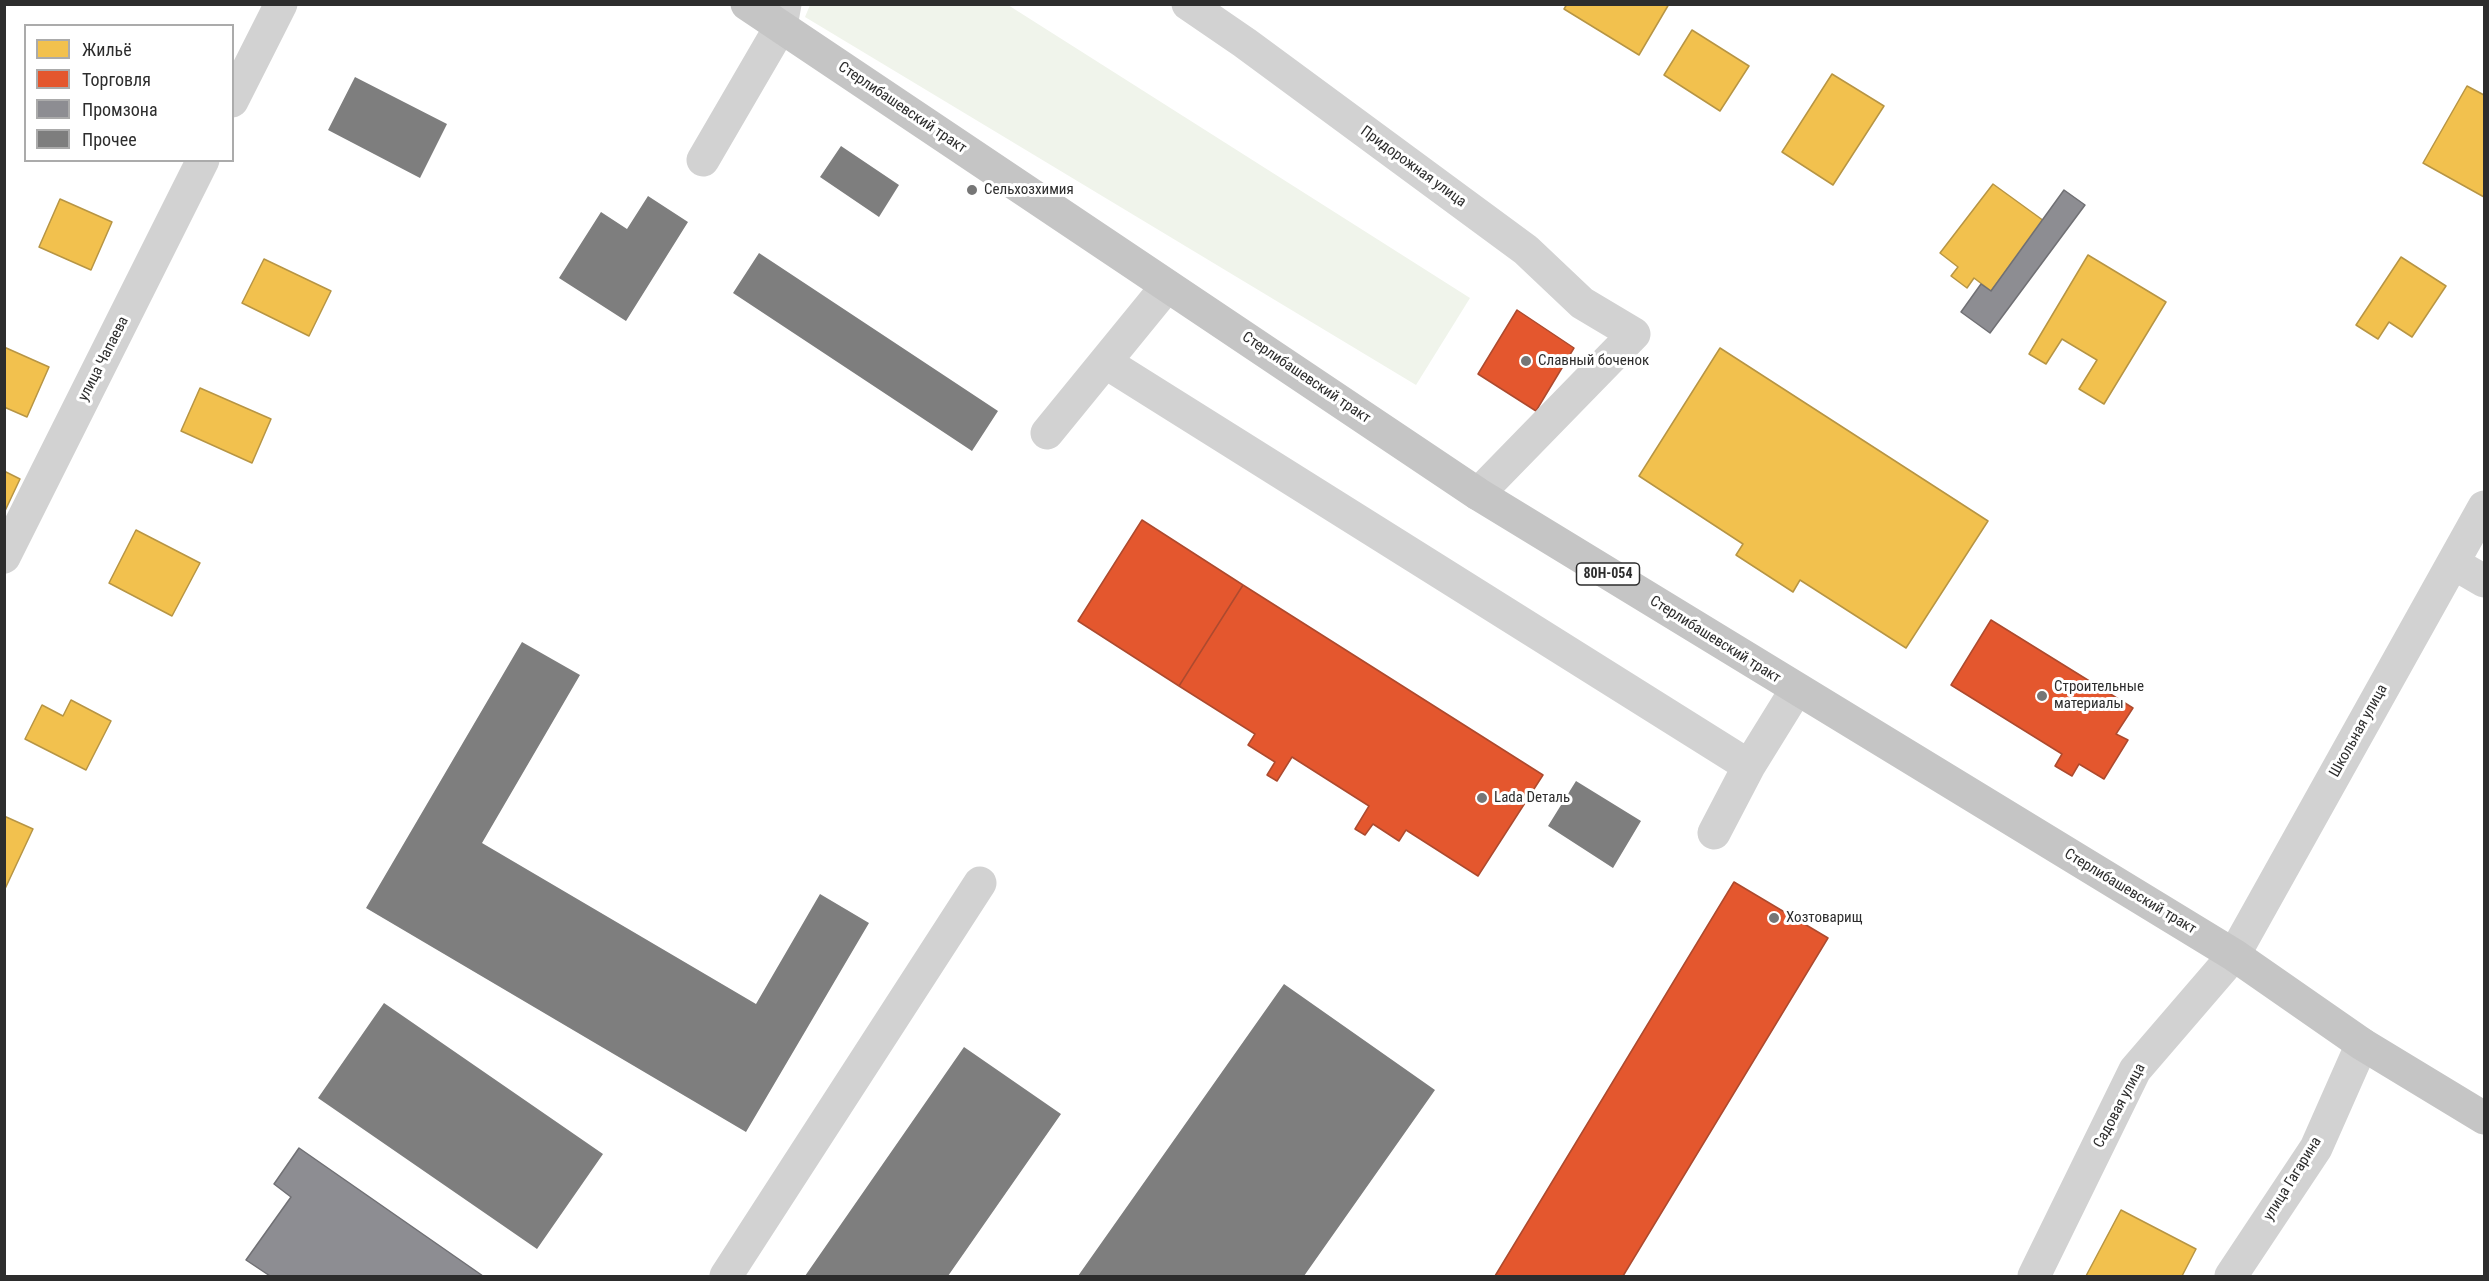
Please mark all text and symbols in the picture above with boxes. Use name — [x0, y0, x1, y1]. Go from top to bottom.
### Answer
legend — [24, 24, 234, 162]
text: Жильё — [82, 39, 132, 60]
street label: Стерлибашевский тракт — [834, 58, 970, 158]
text: Торговля — [82, 69, 151, 90]
text: Промзона — [82, 99, 158, 120]
street label: Придорожная улица — [1357, 123, 1469, 211]
text: Прочее — [82, 129, 137, 150]
place label: Сельхозхимия — [984, 181, 1074, 199]
marker: Сельхозхимия — [965, 183, 979, 197]
street label: улица Чапаева — [75, 314, 133, 404]
street label: Стерлибашевский тракт — [1238, 328, 1374, 428]
place label: Славный боченок — [1538, 352, 1649, 370]
marker: Славный боченок — [1519, 354, 1533, 368]
road number: 80Н-054 — [1576, 563, 1640, 585]
street label: Стерлибашевский тракт — [1646, 592, 1784, 688]
place label: Строительные материалы — [2054, 678, 2144, 713]
street label: Школьная улица — [2326, 681, 2392, 781]
marker: Строительные материалы — [2035, 689, 2049, 703]
place label: Lada Dеталь — [1494, 789, 1570, 807]
marker: Lada Dеталь — [1475, 791, 1489, 805]
street label: Стерлибашевский тракт — [2061, 845, 2199, 939]
place label: Хозтоварищ — [1786, 909, 1863, 927]
marker: Хозтоварищ — [1767, 911, 1781, 925]
street label: Садовая улица — [2090, 1061, 2150, 1151]
street label: улица Гагарина — [2260, 1134, 2326, 1224]

